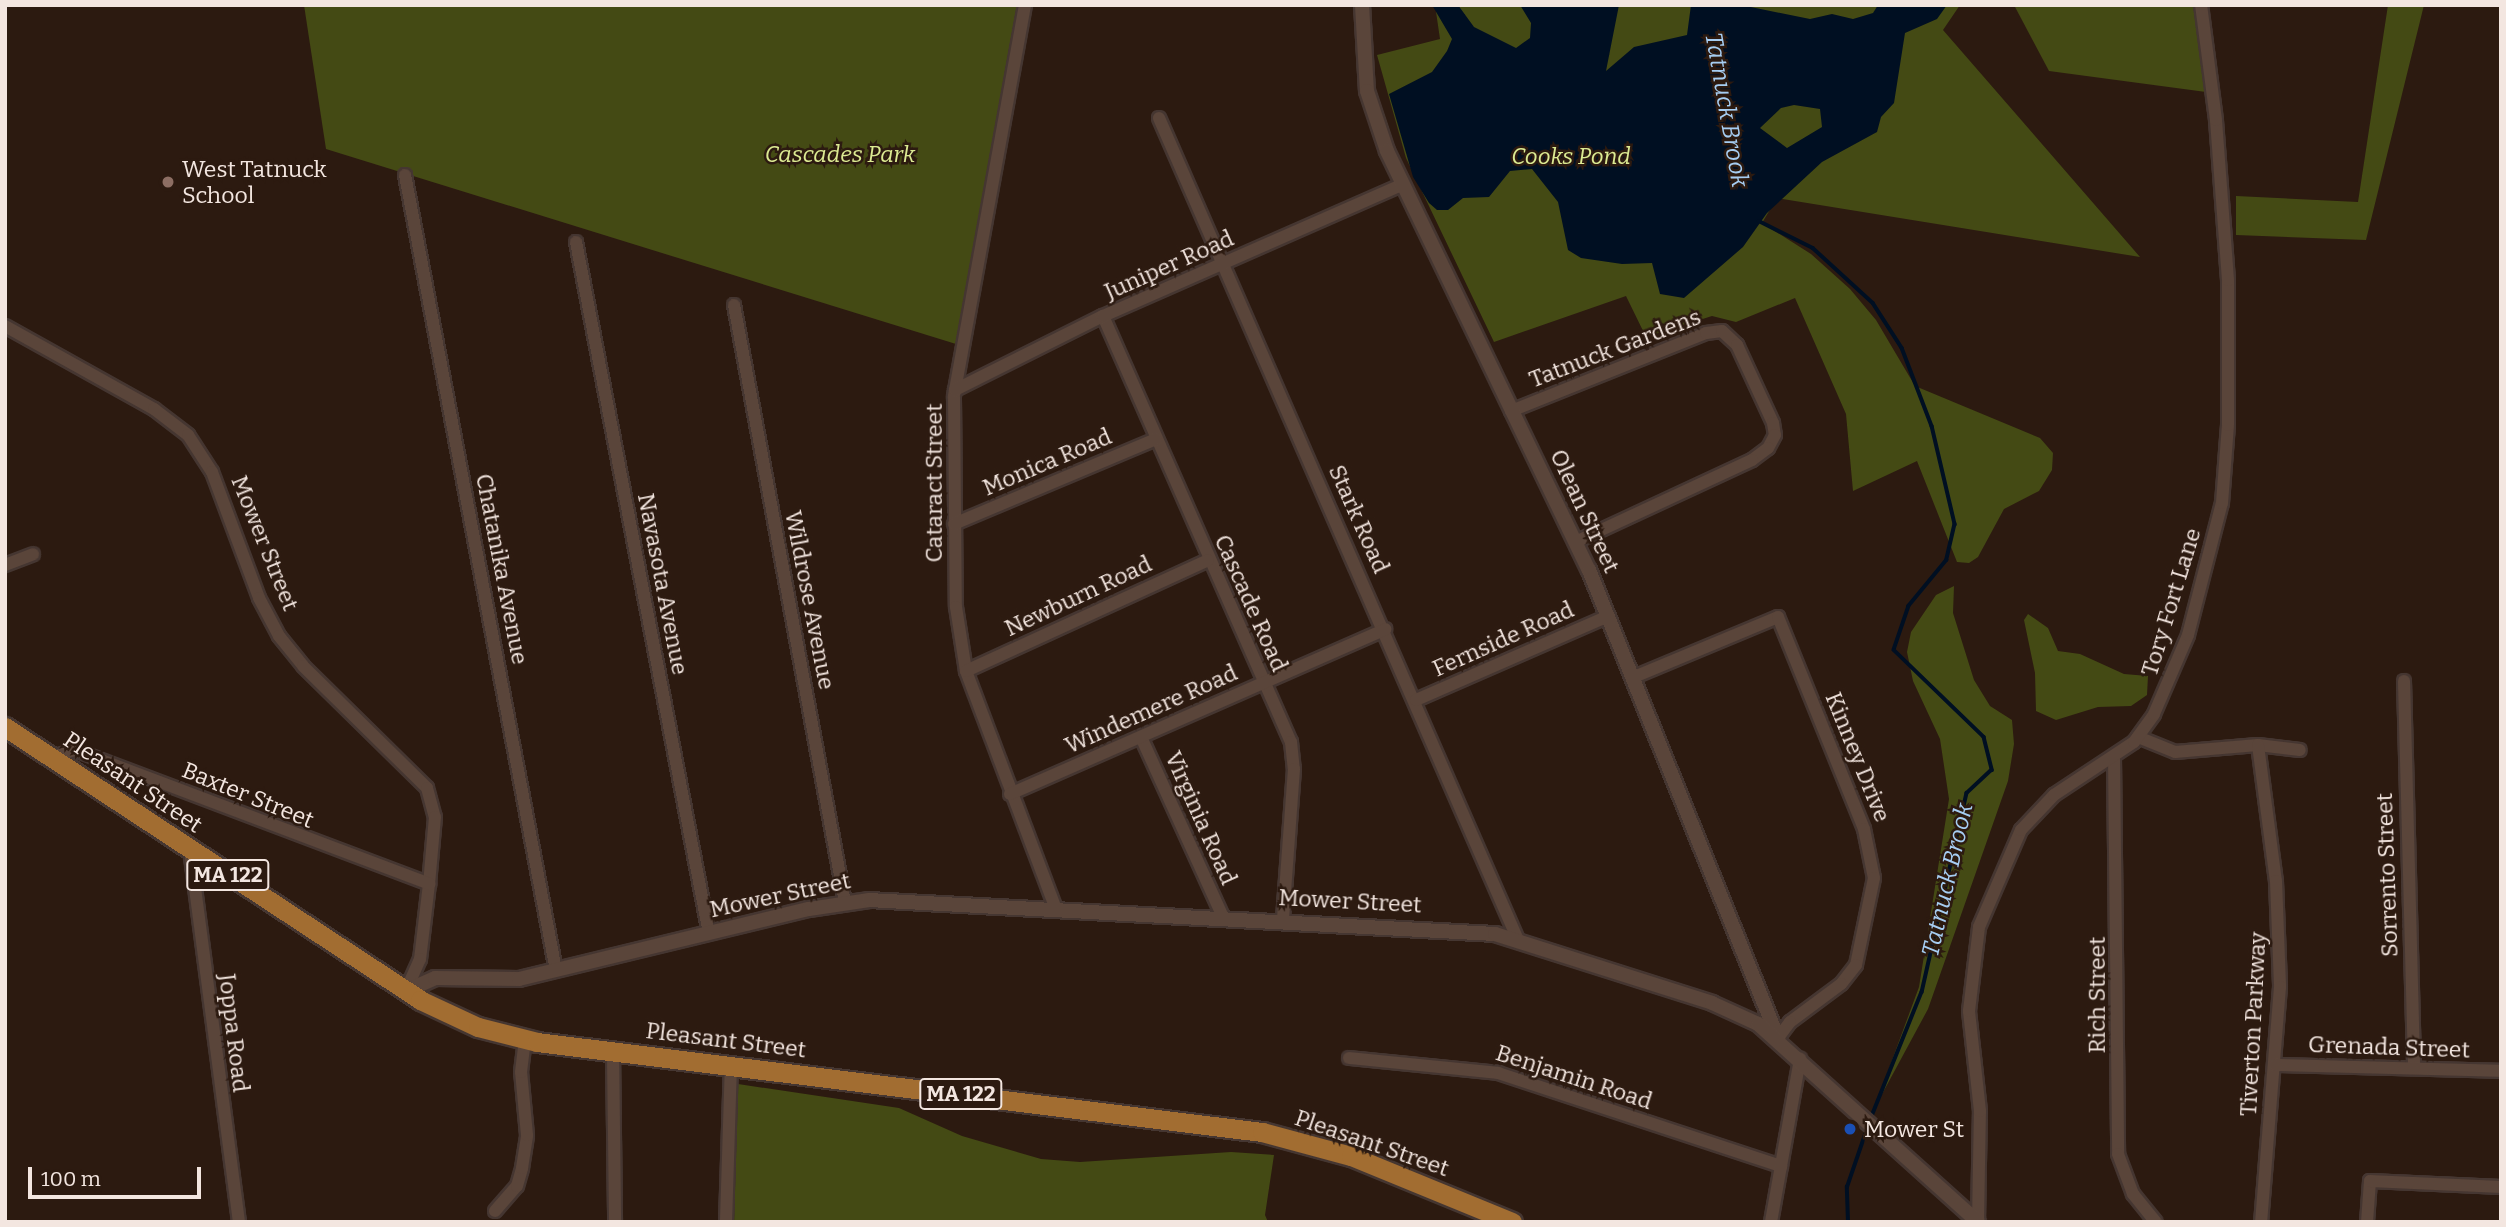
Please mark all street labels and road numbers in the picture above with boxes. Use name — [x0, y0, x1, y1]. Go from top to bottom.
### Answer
street label: Juniper Road — [1100, 224, 1238, 306]
street label: Tatnuck Gardens — [1525, 303, 1705, 393]
street label: Cataract Street — [920, 404, 948, 562]
street label: Monica Road — [978, 422, 1116, 502]
street label: Olean Street — [1544, 445, 1626, 577]
street label: Stark Road — [1323, 461, 1395, 577]
street label: Mower Street — [225, 471, 305, 615]
street label: Chatanika Avenue — [470, 471, 534, 667]
street label: Navasota Avenue — [632, 491, 694, 677]
street label: Wildrose Avenue — [779, 508, 841, 692]
street label: Tory Fort Lane — [2135, 525, 2207, 679]
street label: Cascade Road — [1209, 530, 1293, 676]
street label: Newburn Road — [1000, 550, 1156, 642]
street label: Fernside Road — [1428, 596, 1578, 682]
street label: Windemere Road — [1061, 659, 1241, 759]
street label: Kinney Drive — [1819, 688, 1897, 826]
street label: Pleasant Street — [58, 725, 208, 839]
street label: Virginia Road — [1159, 747, 1243, 889]
street label: Baxter Street — [178, 756, 318, 834]
street label: Sorrento Street — [2370, 793, 2404, 957]
road number: MA 122 — [186, 858, 270, 892]
street label: Mower Street — [707, 867, 853, 923]
street label: Mower Street — [1278, 883, 1422, 919]
street label: Tiverton Parkway — [2234, 931, 2272, 1117]
street label: Rich Street — [2083, 937, 2111, 1053]
street label: Joppa Road — [213, 972, 255, 1094]
street label: Pleasant Street — [644, 1016, 808, 1064]
street label: Grenada Street — [2308, 1030, 2470, 1064]
street label: Benjamin Road — [1492, 1039, 1656, 1115]
road number: MA 122 — [919, 1076, 1003, 1112]
street label: Pleasant Street — [1291, 1104, 1453, 1182]

